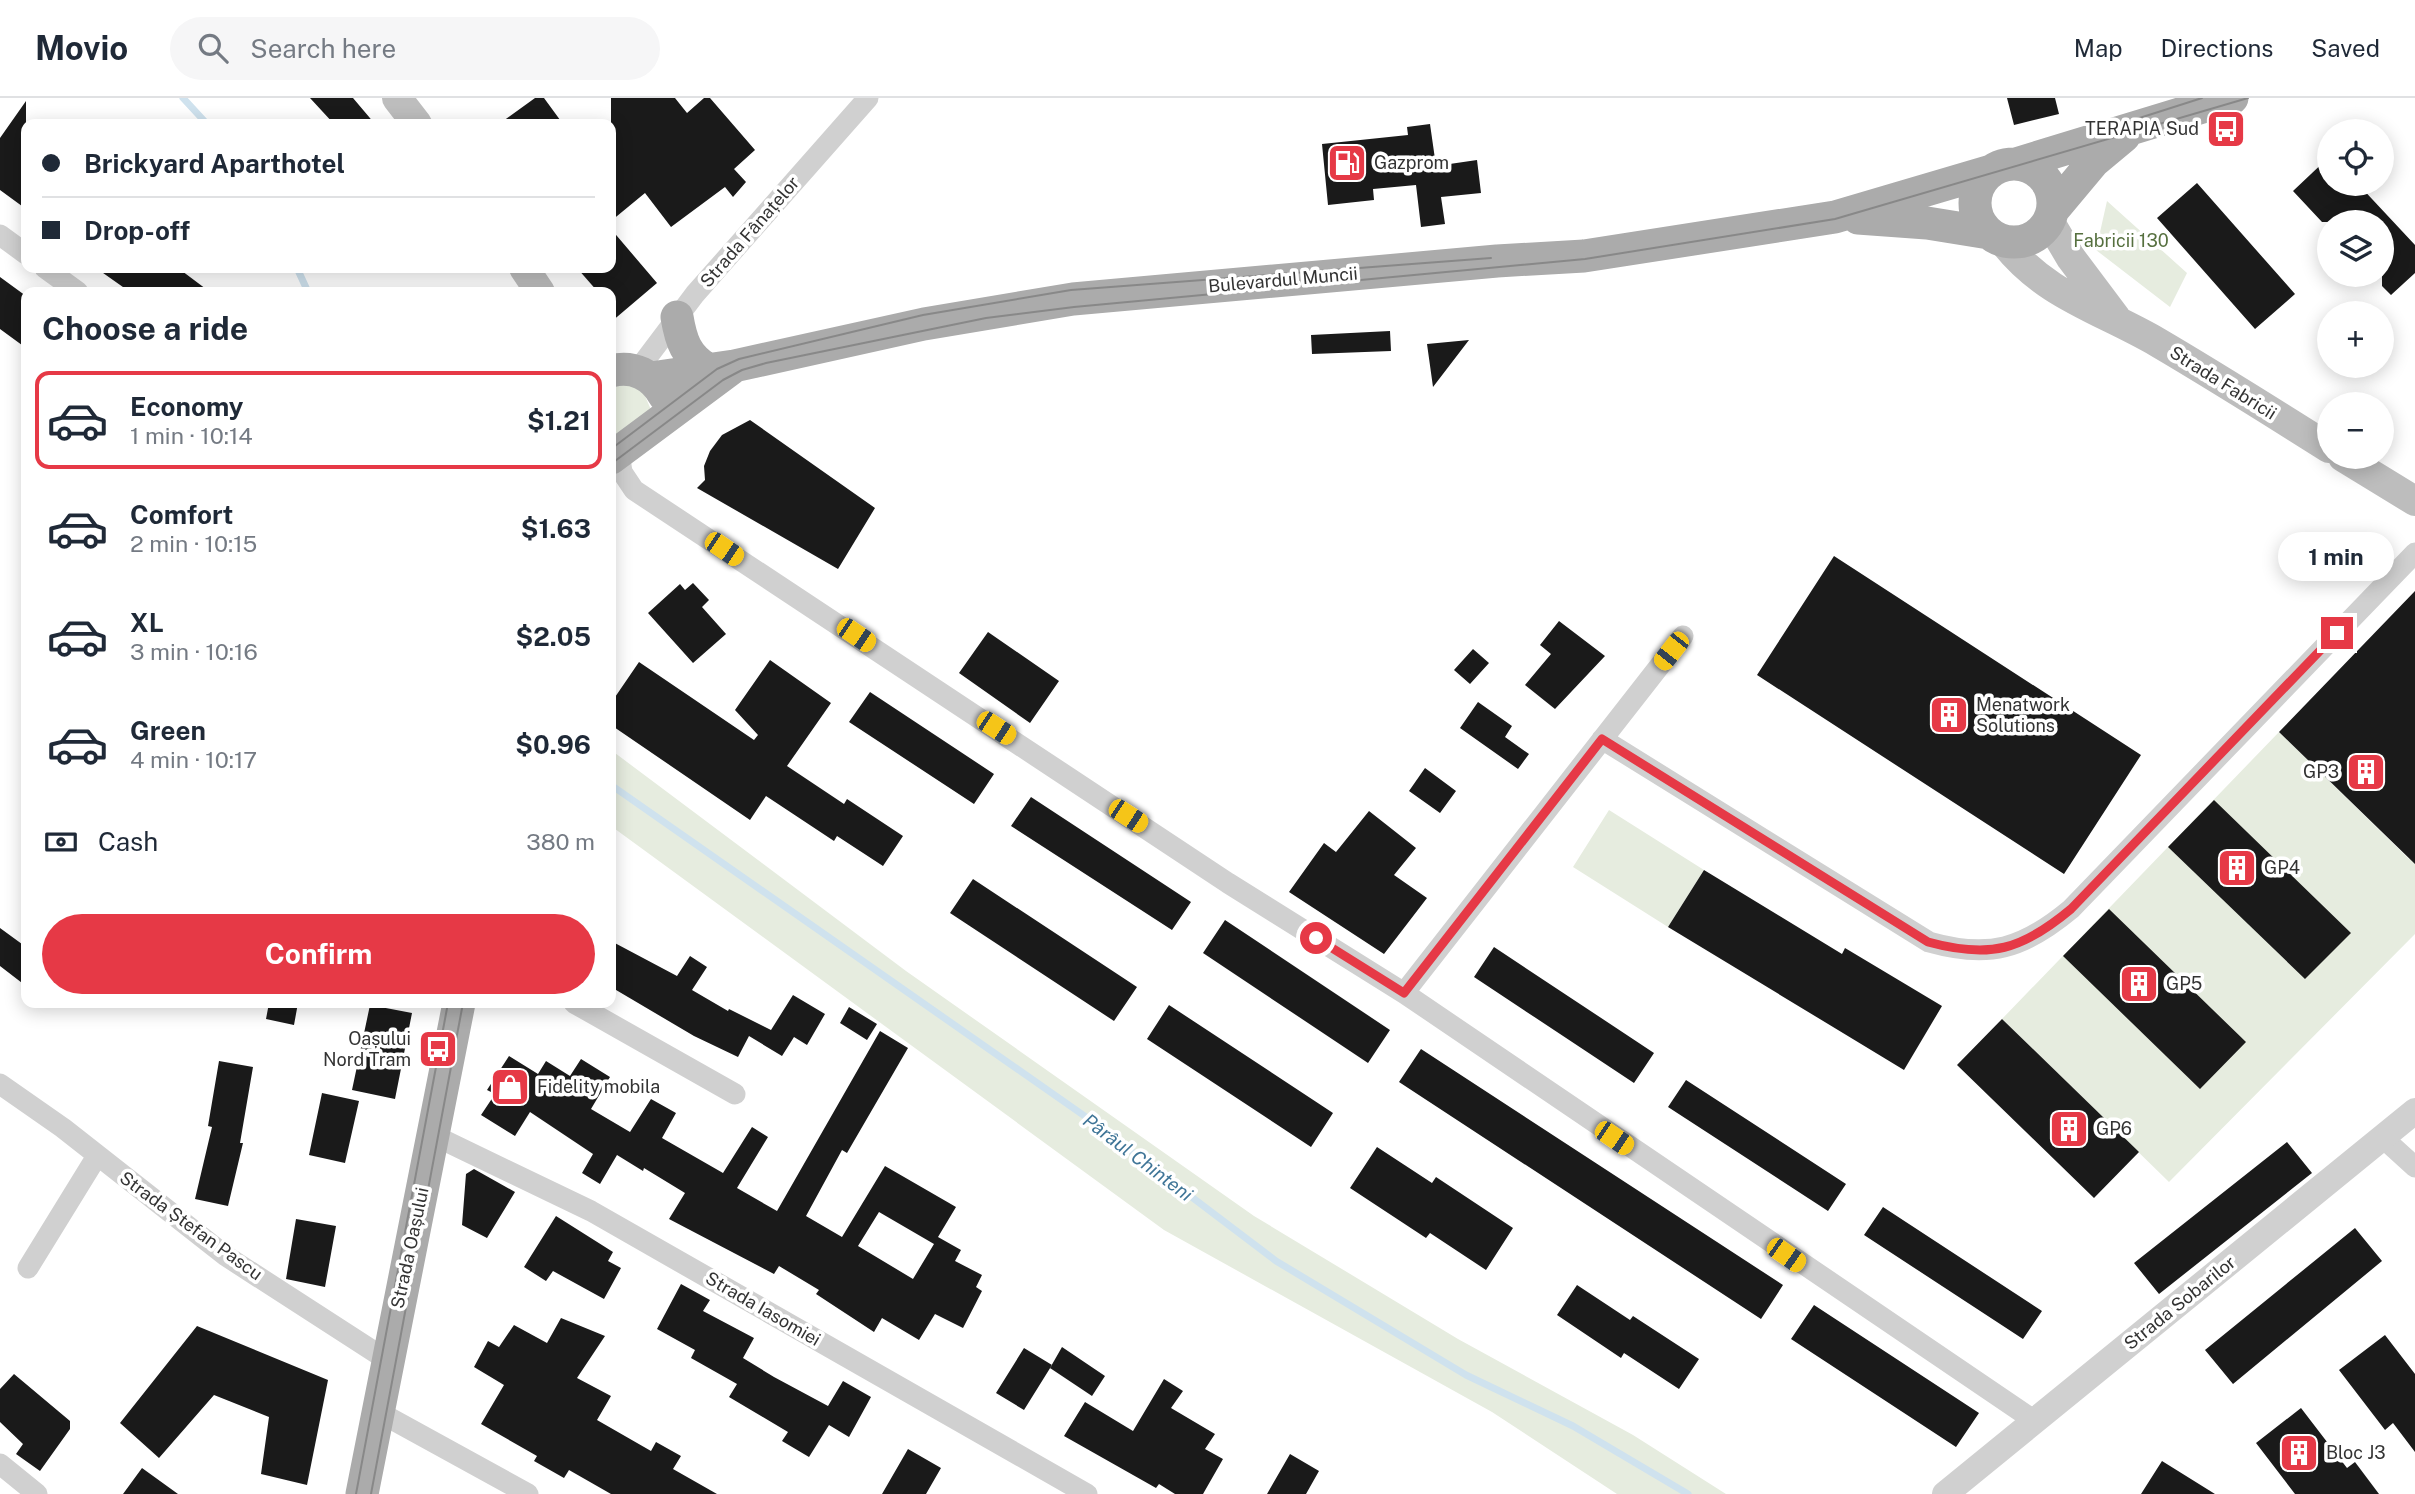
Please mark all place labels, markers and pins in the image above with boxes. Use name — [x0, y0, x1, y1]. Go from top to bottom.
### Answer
bus stop icon: TERAPIA Sud — [2205, 108, 2247, 150]
place label: TERAPIA Sud — [2085, 118, 2199, 139]
fuel station icon: Gazprom — [1326, 142, 1368, 184]
place label: Gazprom — [1374, 152, 1449, 173]
building icon: Menatwork Solutions — [1928, 694, 1970, 736]
place label: Menatwork Solutions — [1976, 694, 2070, 736]
building icon: GP3 — [2345, 751, 2387, 793]
place label: GP3 — [2303, 761, 2339, 782]
building icon: GP4 — [2216, 847, 2258, 889]
place label: GP4 — [2264, 857, 2300, 878]
building icon: GP5 — [2118, 963, 2160, 1005]
place label: GP5 — [2166, 973, 2202, 994]
place label: Oașului Nord Tram — [323, 1028, 411, 1070]
bus stop icon: Oașului Nord Tram — [417, 1028, 459, 1070]
shop icon: Fidelity mobila — [489, 1066, 531, 1108]
place label: Fidelity mobila — [537, 1076, 660, 1097]
building icon: GP6 — [2048, 1108, 2090, 1150]
place label: GP6 — [2096, 1118, 2132, 1139]
building icon: Bloc J3 — [2278, 1432, 2320, 1474]
place label: Bloc J3 — [2326, 1442, 2386, 1463]

